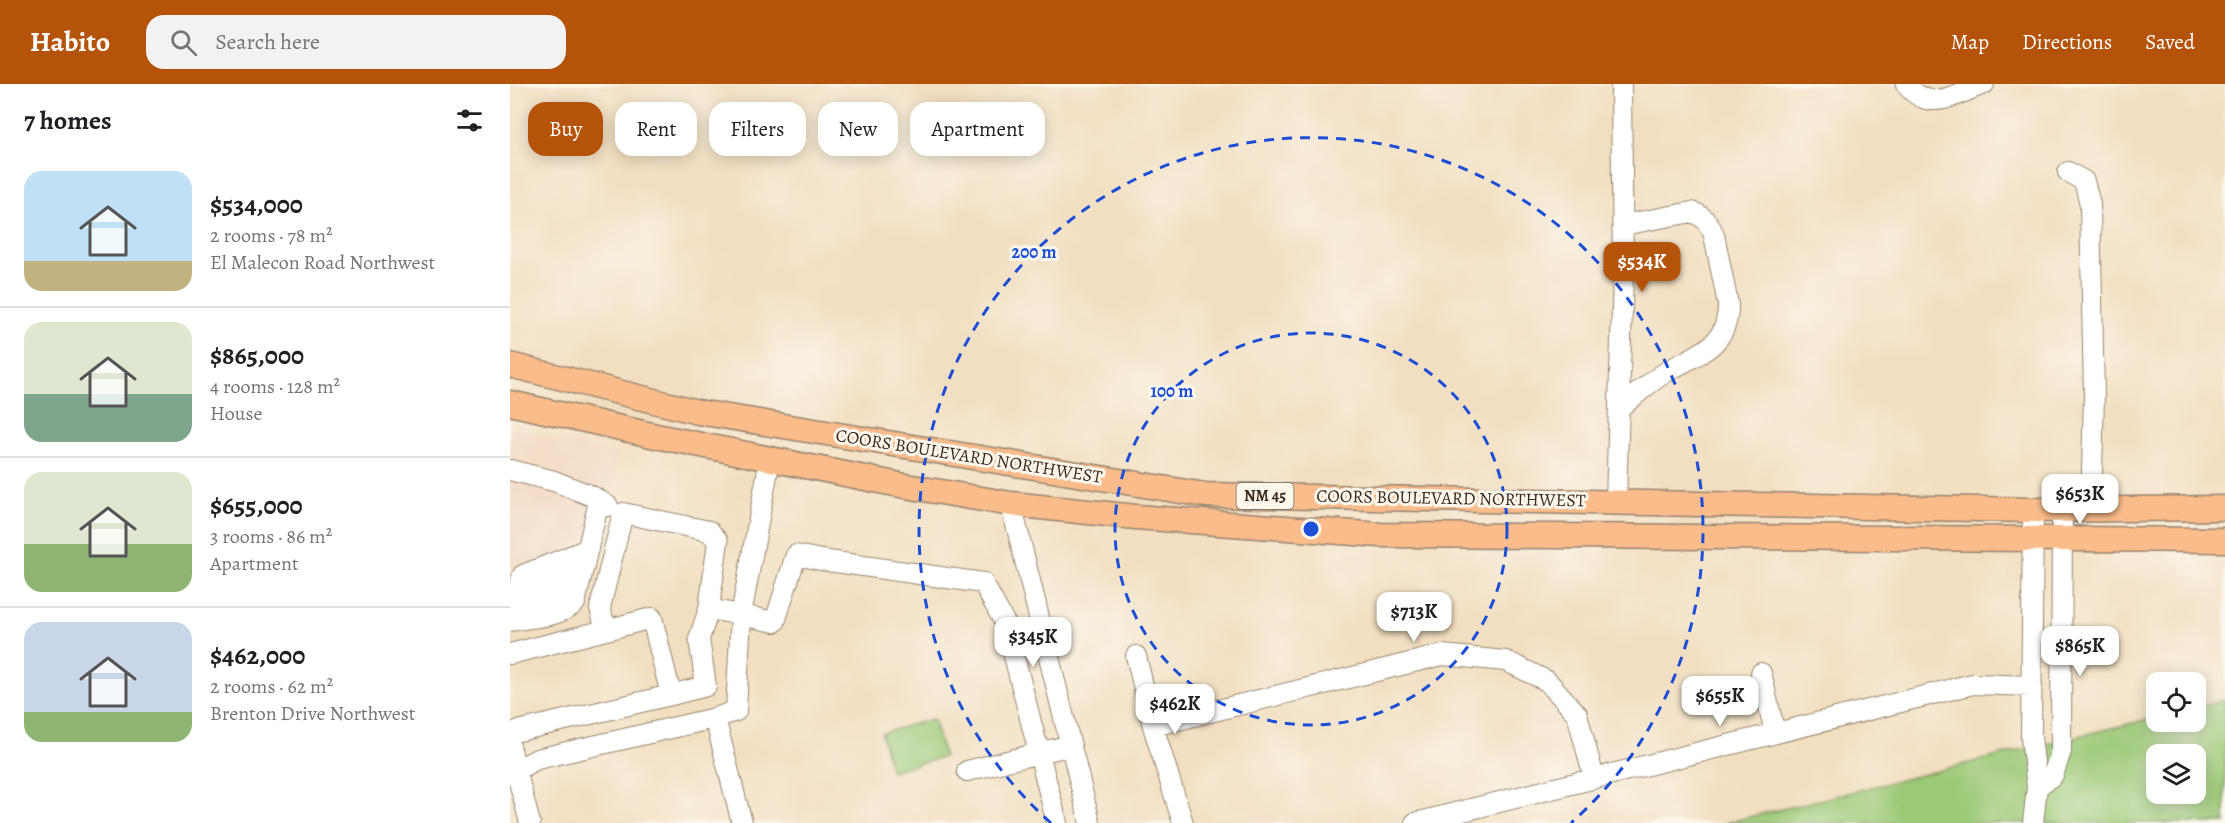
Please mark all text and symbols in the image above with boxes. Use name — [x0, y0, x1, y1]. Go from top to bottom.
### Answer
search box — [146, 15, 566, 69]
text: Habito — [30, 23, 110, 61]
icon: search — [167, 26, 200, 59]
text: Search here — [215, 27, 320, 57]
text: Map — [1951, 28, 1989, 56]
text: Directions — [2022, 28, 2112, 56]
text: Saved — [2145, 28, 2195, 56]
chip: Buy — [528, 102, 603, 156]
chip: Rent — [615, 102, 697, 156]
chip: Filters — [709, 102, 806, 156]
chip: New — [818, 102, 898, 156]
chip: Apartment — [910, 102, 1045, 156]
text: 7 homes — [24, 103, 112, 138]
icon: filters — [453, 104, 486, 137]
text: $534,000 — [210, 187, 303, 222]
icon: home — [72, 195, 144, 267]
text: 2 rooms · 78 m² — [210, 222, 333, 249]
text: 200 m — [1011, 240, 1057, 264]
pin: $534K — [1600, 242, 1684, 293]
text: $534K — [1618, 248, 1667, 275]
text: El Malecon Road Northwest — [210, 249, 435, 276]
text: $865,000 — [210, 338, 304, 373]
icon: home — [72, 346, 144, 418]
text: 4 rooms · 128 m² — [210, 373, 340, 400]
text: 100 m — [1151, 379, 1193, 403]
text: House — [210, 400, 262, 427]
street label: COORS BOULEVARD NORTHWEST — [834, 423, 1104, 489]
pin: $653K — [2038, 474, 2122, 525]
text: $653K — [2056, 480, 2104, 507]
road number: NM 45 — [1236, 483, 1293, 509]
street label: COORS BOULEVARD NORTHWEST — [1316, 484, 1586, 512]
text: $655,000 — [210, 488, 303, 523]
icon: home — [72, 496, 144, 568]
centre of rings — [1301, 519, 1321, 539]
text: 3 rooms · 86 m² — [210, 523, 332, 550]
text: Apartment — [210, 550, 299, 577]
pin: $713K — [1372, 592, 1456, 643]
text: $713K — [1391, 598, 1437, 625]
pin: $345K — [991, 617, 1075, 668]
text: $345K — [1009, 623, 1058, 650]
pin: $865K — [2038, 626, 2122, 677]
text: $865K — [2055, 632, 2105, 659]
text: $462,000 — [210, 638, 305, 673]
icon: home — [72, 646, 144, 718]
map controls — [2146, 672, 2206, 804]
button: locate — [2146, 672, 2206, 732]
text: 2 rooms · 62 m² — [210, 673, 333, 700]
pin: $655K — [1678, 676, 1762, 727]
text: $655K — [1696, 682, 1744, 709]
pin: $462K — [1133, 684, 1217, 735]
text: $462K — [1150, 690, 1200, 717]
text: Brenton Drive Northwest — [210, 700, 415, 727]
button: layers — [2146, 744, 2206, 804]

